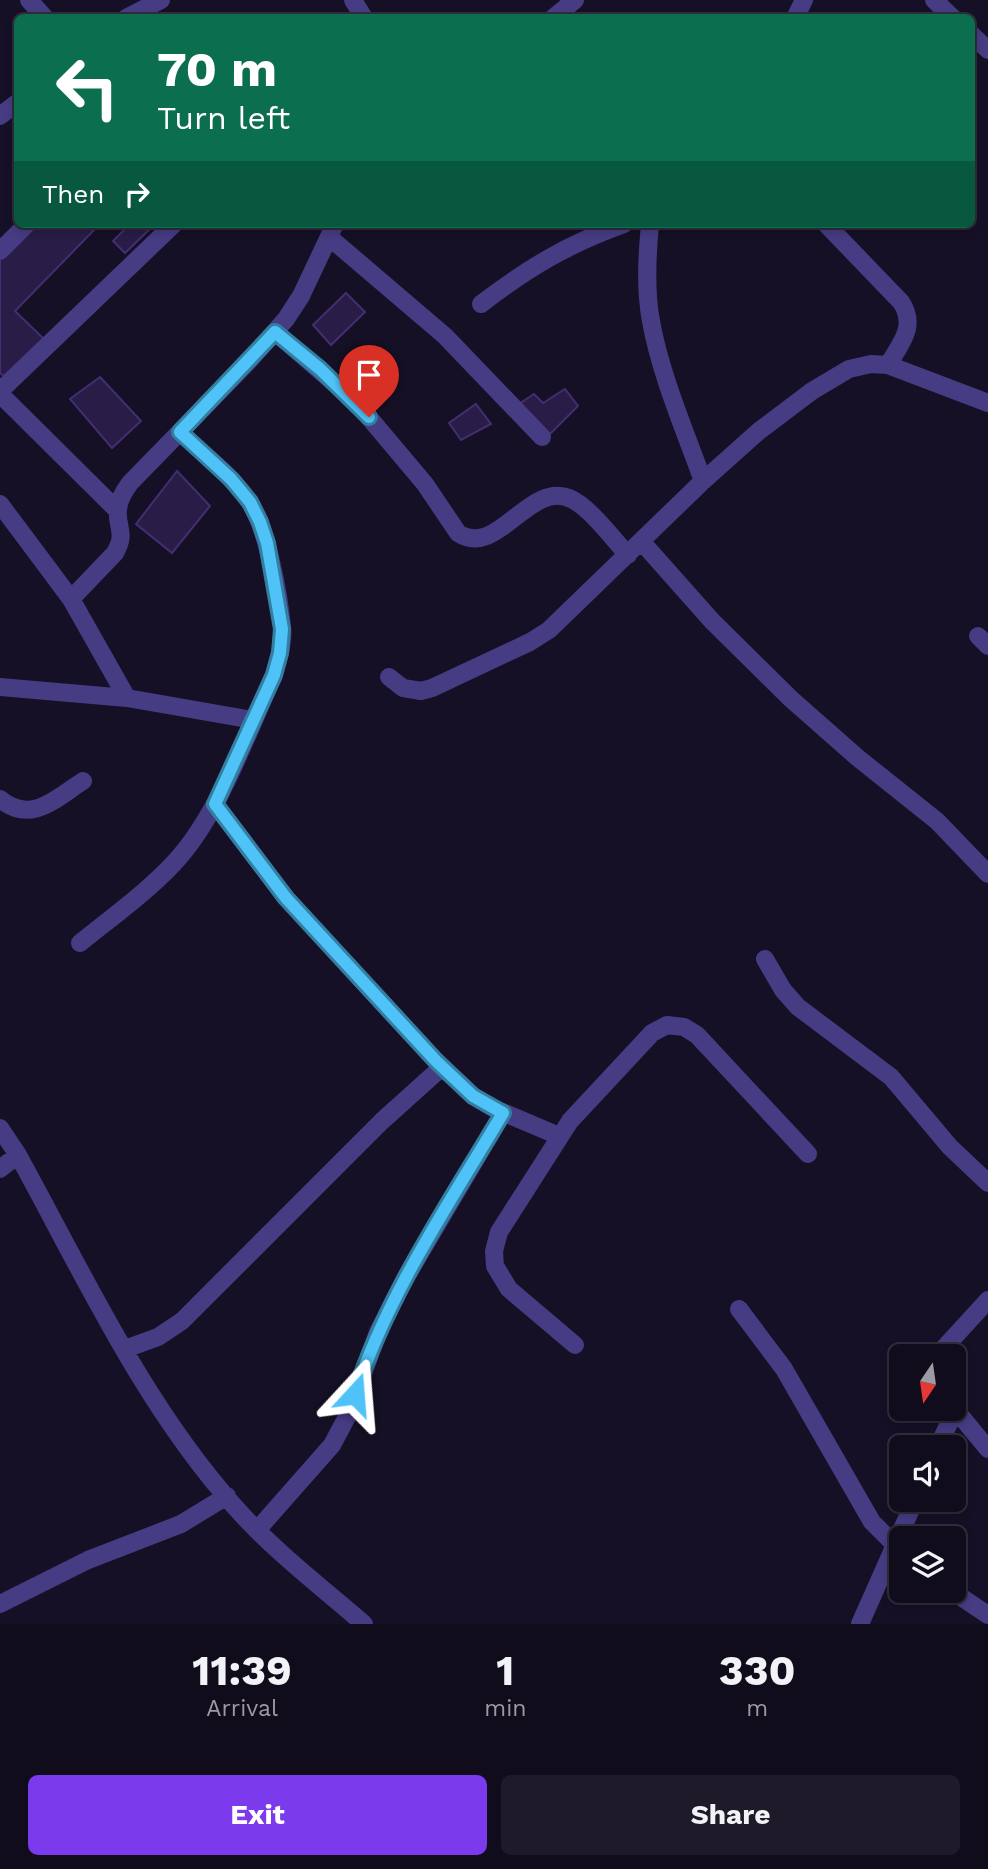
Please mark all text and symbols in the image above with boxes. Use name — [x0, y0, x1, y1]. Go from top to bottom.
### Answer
text: 70 m — [157, 40, 277, 98]
icon: left — [42, 42, 133, 133]
text: Turn left — [157, 99, 290, 137]
icon: right — [118, 175, 156, 213]
text: Then — [42, 179, 104, 209]
pin — [339, 345, 399, 417]
icon: arrive — [350, 356, 388, 394]
north arrow — [889, 1344, 966, 1421]
map controls — [889, 1344, 966, 1603]
position arrow — [318, 1357, 392, 1431]
button: sound — [889, 1435, 966, 1512]
button: layers — [889, 1526, 966, 1603]
text: 11:39 — [192, 1646, 292, 1695]
text: 1 — [496, 1646, 514, 1695]
text: 330 — [719, 1646, 796, 1695]
text: Arrival — [206, 1695, 278, 1722]
text: min — [484, 1695, 527, 1722]
text: m — [746, 1695, 768, 1722]
button: Exit — [28, 1775, 487, 1855]
button: Share — [501, 1775, 960, 1855]

